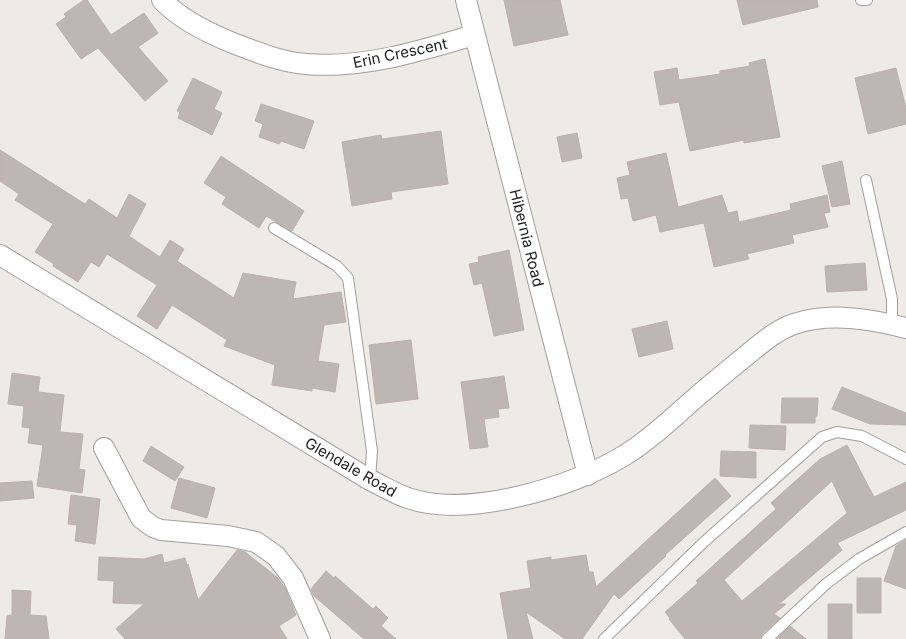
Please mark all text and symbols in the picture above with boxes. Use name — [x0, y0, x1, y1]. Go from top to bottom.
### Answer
street label: Erin Crescent — [351, 34, 449, 72]
street label: Hibernia Road — [506, 187, 548, 289]
street label: Glendale Road — [302, 433, 400, 501]

